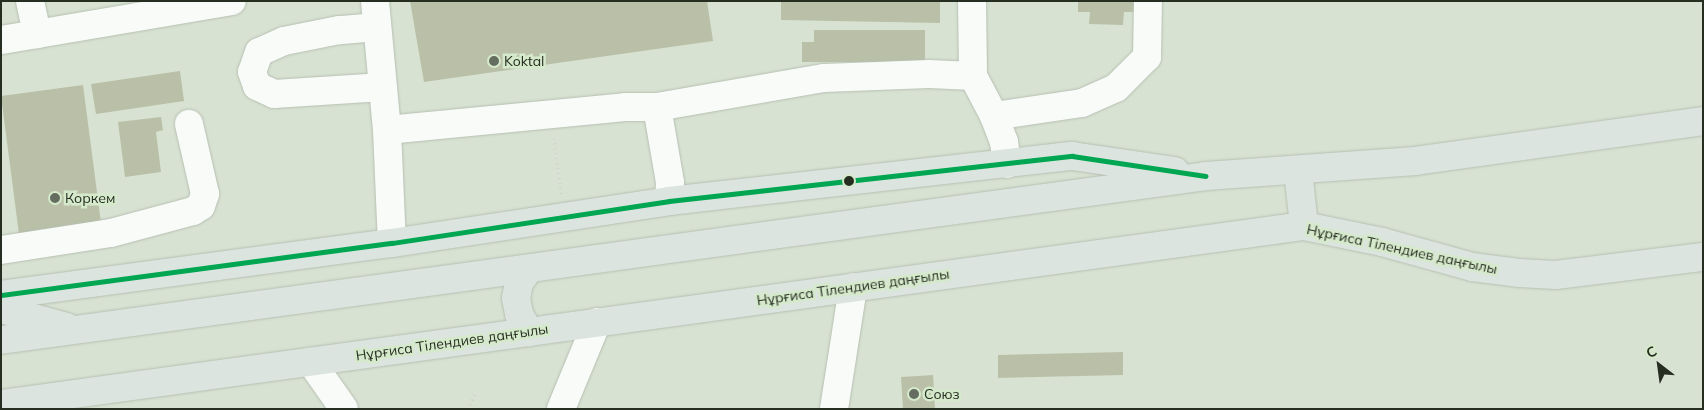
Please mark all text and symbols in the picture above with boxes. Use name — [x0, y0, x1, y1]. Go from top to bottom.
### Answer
place label: Koktal — [504, 53, 544, 69]
marker: Koktal — [488, 55, 500, 67]
unlabelled marker — [844, 176, 854, 186]
place label: Коркем — [65, 190, 115, 206]
marker: Коркем — [49, 192, 61, 204]
street label: Нұрғиса Тілендиев даңғылы — [1305, 221, 1499, 277]
street label: Нұрғиса Тілендиев даңғылы — [756, 265, 950, 309]
street label: Нұрғиса Тілендиев даңғылы — [355, 320, 549, 364]
north arrow — [1634, 340, 1684, 390]
text: С — [1643, 342, 1660, 362]
place label: Союз — [924, 386, 960, 402]
marker: Союз — [908, 388, 920, 400]

